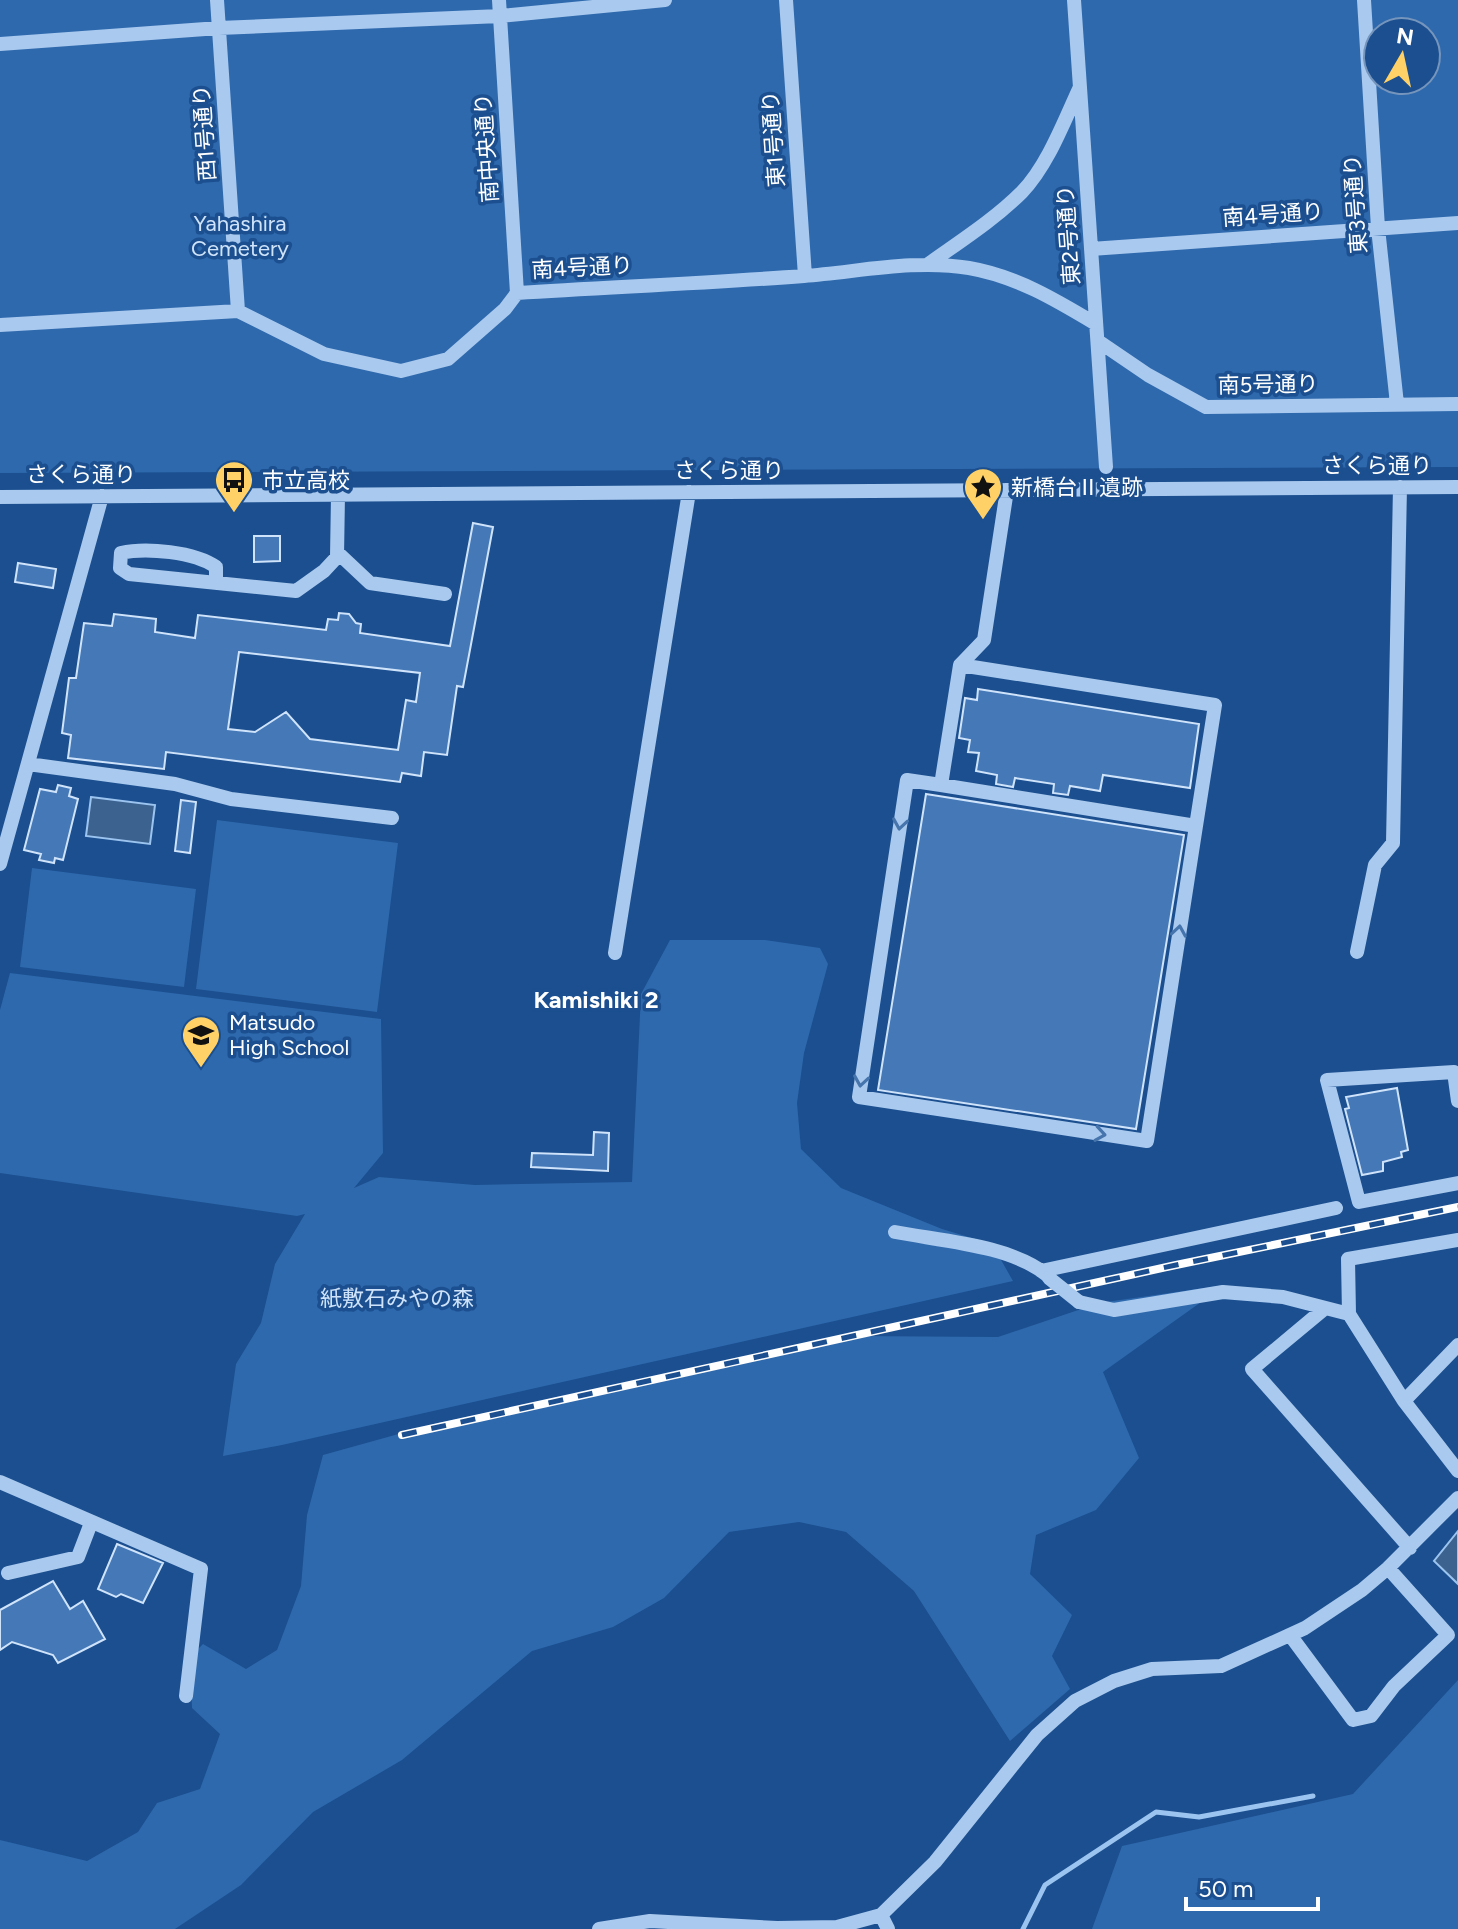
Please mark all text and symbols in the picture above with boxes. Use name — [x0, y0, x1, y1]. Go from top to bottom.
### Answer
north arrow — [1362, 16, 1442, 96]
text: N — [1395, 22, 1416, 51]
street label: 西1号通り — [188, 84, 221, 182]
street label: 東1号通り — [757, 90, 790, 188]
street label: 南中央通り — [469, 92, 504, 204]
street label: 東3号通り — [1339, 153, 1372, 255]
street label: 東2号通り — [1052, 184, 1085, 286]
street label: 南4号通り — [1221, 197, 1325, 232]
park label: Yahashira Cemetery — [191, 210, 289, 262]
street label: 南4号通り — [531, 251, 633, 284]
street label: 南5号通り — [1217, 370, 1319, 399]
street label: さくら通り — [1322, 452, 1432, 479]
street label: さくら通り — [674, 457, 784, 484]
bus stop icon: 市立高校 — [213, 459, 255, 514]
street label: さくら通り — [26, 461, 136, 488]
place icon: 新橋台Ⅱ遺跡 — [962, 466, 1004, 521]
place label: 市立高校 — [262, 467, 350, 494]
place label: 新橋台Ⅱ遺跡 — [1011, 474, 1143, 501]
one-way arrow — [893, 817, 910, 830]
one-way arrow — [1170, 924, 1187, 938]
district label: Kamishiki 2 — [533, 985, 659, 1014]
place label: Matsudo High School — [229, 1009, 349, 1061]
school or university icon: Matsudo High School — [180, 1014, 222, 1069]
one-way arrow — [853, 1074, 870, 1087]
one-way arrow — [1093, 1124, 1107, 1141]
park label: 紙敷石みやの森 — [320, 1285, 474, 1312]
scale bar — [1186, 1861, 1318, 1911]
text: 50 m — [1198, 1874, 1254, 1903]

